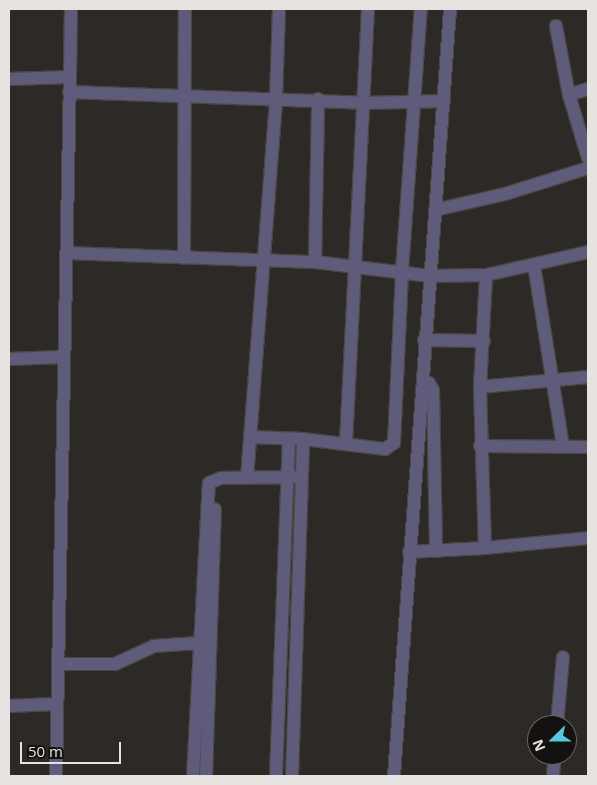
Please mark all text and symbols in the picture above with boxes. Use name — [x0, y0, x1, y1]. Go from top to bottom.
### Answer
north arrow — [527, 715, 577, 765]
scale bar — [22, 732, 124, 764]
text: N — [528, 737, 550, 754]
text: 50 m — [28, 741, 63, 761]

